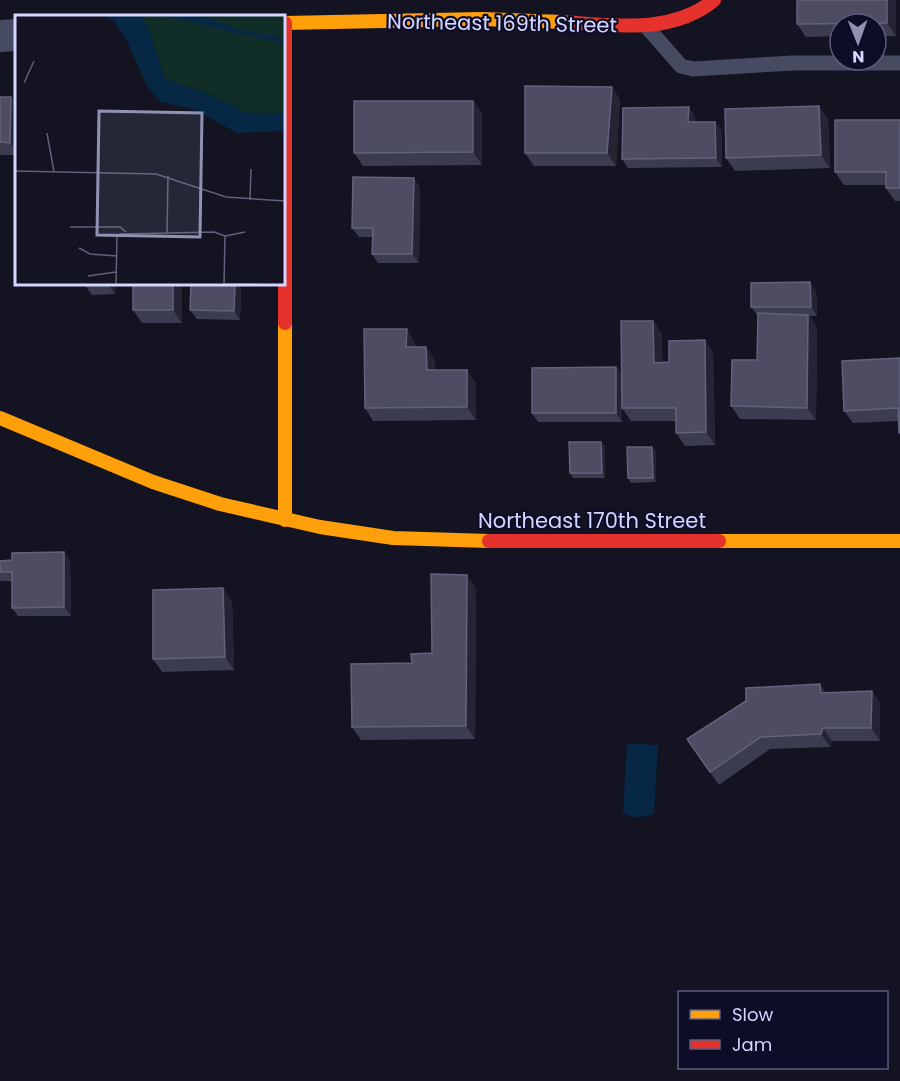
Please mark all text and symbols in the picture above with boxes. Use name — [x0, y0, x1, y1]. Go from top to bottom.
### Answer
street label: Northeast 169th Street — [387, 6, 617, 40]
north arrow — [828, 12, 888, 72]
inset map — [15, 15, 285, 285]
text: N — [852, 45, 864, 68]
street label: Northeast 170th Street — [478, 506, 706, 535]
legend — [678, 991, 888, 1069]
text: Slow — [732, 1002, 774, 1027]
text: Jam — [732, 1032, 772, 1057]

